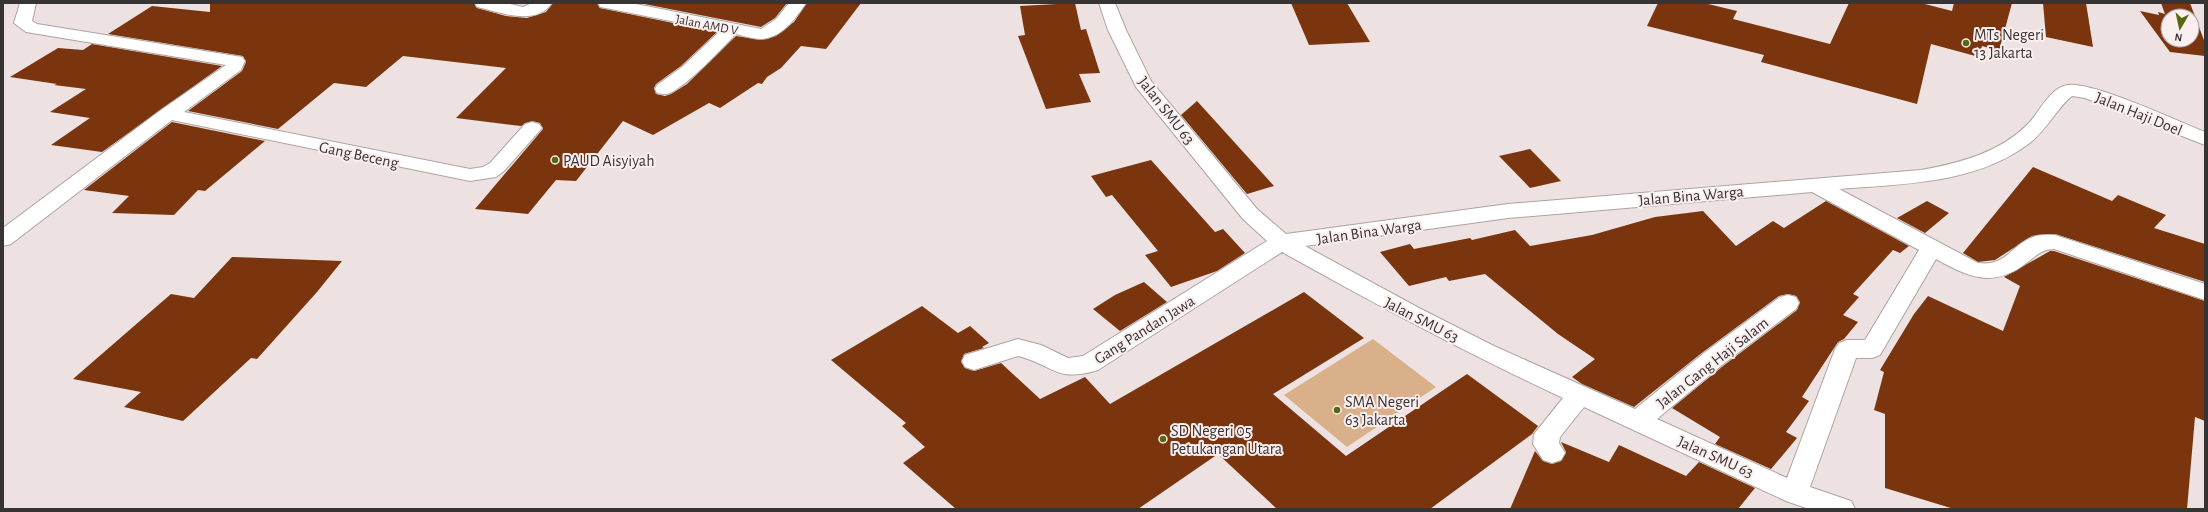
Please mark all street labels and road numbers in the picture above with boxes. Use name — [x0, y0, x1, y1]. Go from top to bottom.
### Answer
street label: Jalan AMD V — [674, 13, 740, 38]
street label: Jalan SMU 63 — [1135, 74, 1197, 147]
street label: Jalan Haji Doel — [2092, 89, 2184, 140]
street label: Gang Beceng — [318, 139, 400, 171]
street label: Jalan Bina Warga — [1638, 183, 1744, 209]
street label: Jalan Bina Warga — [1316, 217, 1423, 247]
street label: Gang Pandan Jawa — [1092, 293, 1197, 367]
street label: Jalan SMU 63 — [1382, 294, 1461, 345]
street label: Jalan Gang Haji Salam — [1654, 314, 1772, 412]
street label: Jalan SMU 63 — [1675, 433, 1756, 481]

